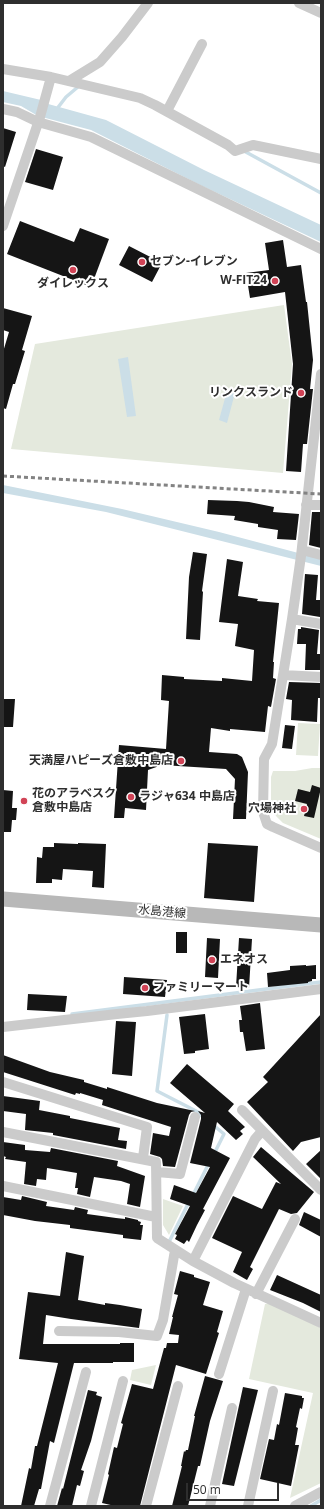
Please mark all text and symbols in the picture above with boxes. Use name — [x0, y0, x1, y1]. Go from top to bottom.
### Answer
place label: セブン-イレブン — [150, 255, 238, 269]
marker: セブン-イレブン — [137, 257, 147, 267]
marker: ダイレックス — [68, 265, 78, 275]
place label: W-FIT24 — [220, 274, 267, 288]
marker: W-FIT24 — [270, 276, 280, 286]
place label: ダイレックス — [37, 277, 109, 291]
place label: リンクスランド — [209, 386, 293, 400]
marker: リンクスランド — [296, 388, 306, 398]
place label: 天満屋ハピーズ倉敷中島店 — [29, 754, 173, 768]
marker: 天満屋ハピーズ倉敷中島店 — [176, 756, 186, 766]
place label: 花のアラベスク 倉敷中島店 — [32, 787, 116, 815]
place label: ラジャ634 中島店 — [139, 790, 235, 804]
marker: ラジャ634 中島店 — [126, 792, 136, 802]
marker: 花のアラベスク 倉敷中島店 — [19, 796, 29, 806]
place label: 穴場神社 — [248, 802, 296, 816]
marker: 穴場神社 — [299, 804, 309, 814]
street label: 水島港線 — [137, 903, 187, 921]
place label: エネオス — [220, 953, 268, 967]
marker: エネオス — [207, 955, 217, 965]
place label: ファミリーマート — [153, 981, 249, 995]
marker: ファミリーマート — [140, 983, 150, 993]
scale bar — [188, 1475, 281, 1501]
text: 50 m — [193, 1481, 221, 1498]

